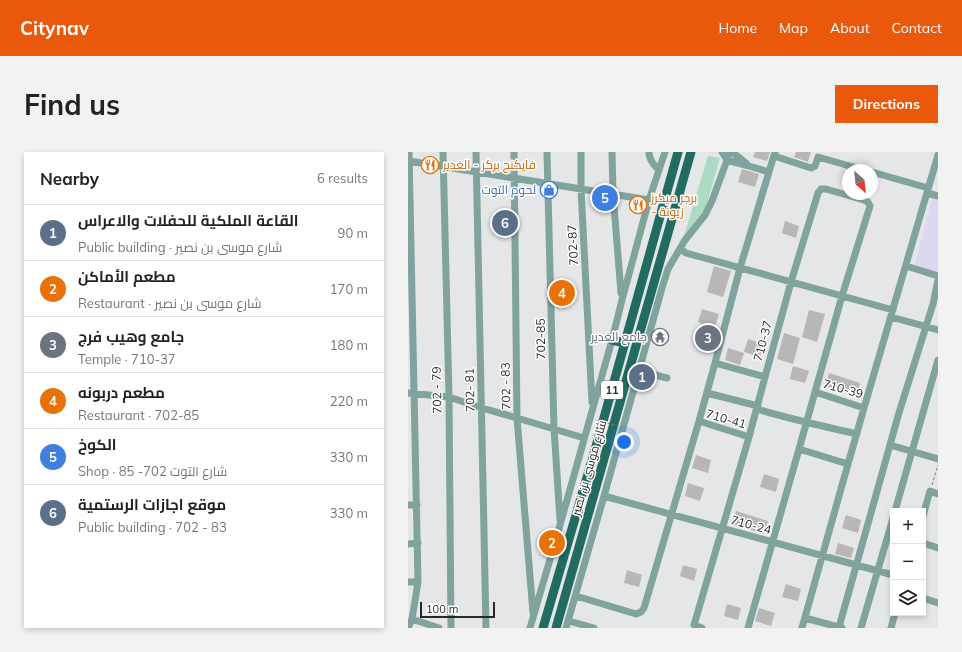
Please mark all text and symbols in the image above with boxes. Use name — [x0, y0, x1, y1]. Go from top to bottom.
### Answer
text: Citynav — [20, 16, 89, 40]
text: Home — [718, 19, 757, 37]
text: Map — [779, 19, 808, 37]
text: About — [830, 19, 870, 37]
text: Contact — [892, 19, 942, 37]
button: Directions — [835, 85, 938, 123]
text: Find us — [24, 87, 120, 122]
restaurant icon: فايكنج بركر - الغدير — [420, 155, 440, 175]
place label: فايكنج بركر - الغدير — [442, 157, 536, 173]
north arrow — [842, 164, 878, 200]
text: Nearby — [40, 168, 99, 189]
text: 6 results — [317, 170, 368, 186]
shop icon: لحوم التوت — [539, 180, 559, 200]
place label: لحوم التوت — [481, 182, 536, 198]
pin: 5 — [592, 183, 618, 213]
place label: برجر ميكرز - زيونة — [650, 190, 697, 219]
restaurant icon: برجر ميكرز - زيونة — [628, 195, 648, 215]
pin: 6 — [492, 208, 518, 238]
text: القاعة الملكية للحفلات والاعراس — [78, 211, 299, 230]
street label: 702-87 — [564, 224, 581, 266]
text: 1 — [49, 225, 57, 241]
text: 90 m — [338, 225, 368, 241]
text: Public building · شارع موسى بن نصير — [78, 239, 282, 255]
text: مطعم الأماكن — [78, 267, 176, 286]
pin: 4 — [549, 278, 575, 308]
text: 2 — [49, 281, 57, 297]
text: 170 m — [330, 281, 368, 297]
text: Restaurant · شارع موسى بن نصير — [78, 295, 262, 311]
street label: 702-85 — [533, 318, 548, 360]
street label: 710-37 — [750, 319, 775, 363]
pin: 3 — [695, 323, 721, 353]
text: جامع وهيب فرج — [78, 327, 184, 346]
temple icon: جامع الغدير — [650, 327, 670, 347]
place label: جامع الغدير — [590, 329, 647, 345]
text: 3 — [49, 337, 57, 353]
text: 180 m — [330, 337, 368, 353]
text: Temple · 710-37 — [78, 351, 176, 367]
street label: 702 - 83 — [498, 362, 513, 410]
pin: 1 — [629, 362, 655, 392]
street label: 702 - 79 — [429, 366, 444, 414]
street label: 702- 81 — [462, 368, 477, 412]
street label: 710-39 — [821, 376, 865, 401]
road number: 11 — [601, 381, 623, 399]
text: مطعم دربونه — [78, 383, 165, 402]
text: 4 — [49, 393, 57, 409]
text: 220 m — [330, 393, 368, 409]
street label: 710-41 — [704, 406, 748, 431]
text: Restaurant · 702-85 — [78, 407, 199, 423]
street label: شارع موسى بن نصير — [567, 418, 610, 519]
your location — [614, 432, 634, 452]
text: الكوخ — [78, 435, 116, 454]
text: 5 — [49, 449, 57, 465]
text: 330 m — [330, 449, 368, 465]
text: Shop · شارع التوت 702- 85 — [78, 463, 227, 479]
text: موقع اجازات الرستمية — [78, 495, 226, 514]
text: 6 — [49, 505, 57, 521]
text: 330 m — [330, 505, 368, 521]
map controls — [890, 508, 926, 616]
button: + — [890, 508, 926, 544]
street label: 710-24 — [729, 512, 773, 537]
text: Public building · 702 - 83 — [78, 519, 227, 535]
pin: 2 — [539, 528, 565, 558]
button: − — [890, 544, 926, 580]
button: layers — [890, 580, 926, 616]
scale bar — [420, 600, 495, 619]
text: 100 m — [426, 602, 458, 616]

